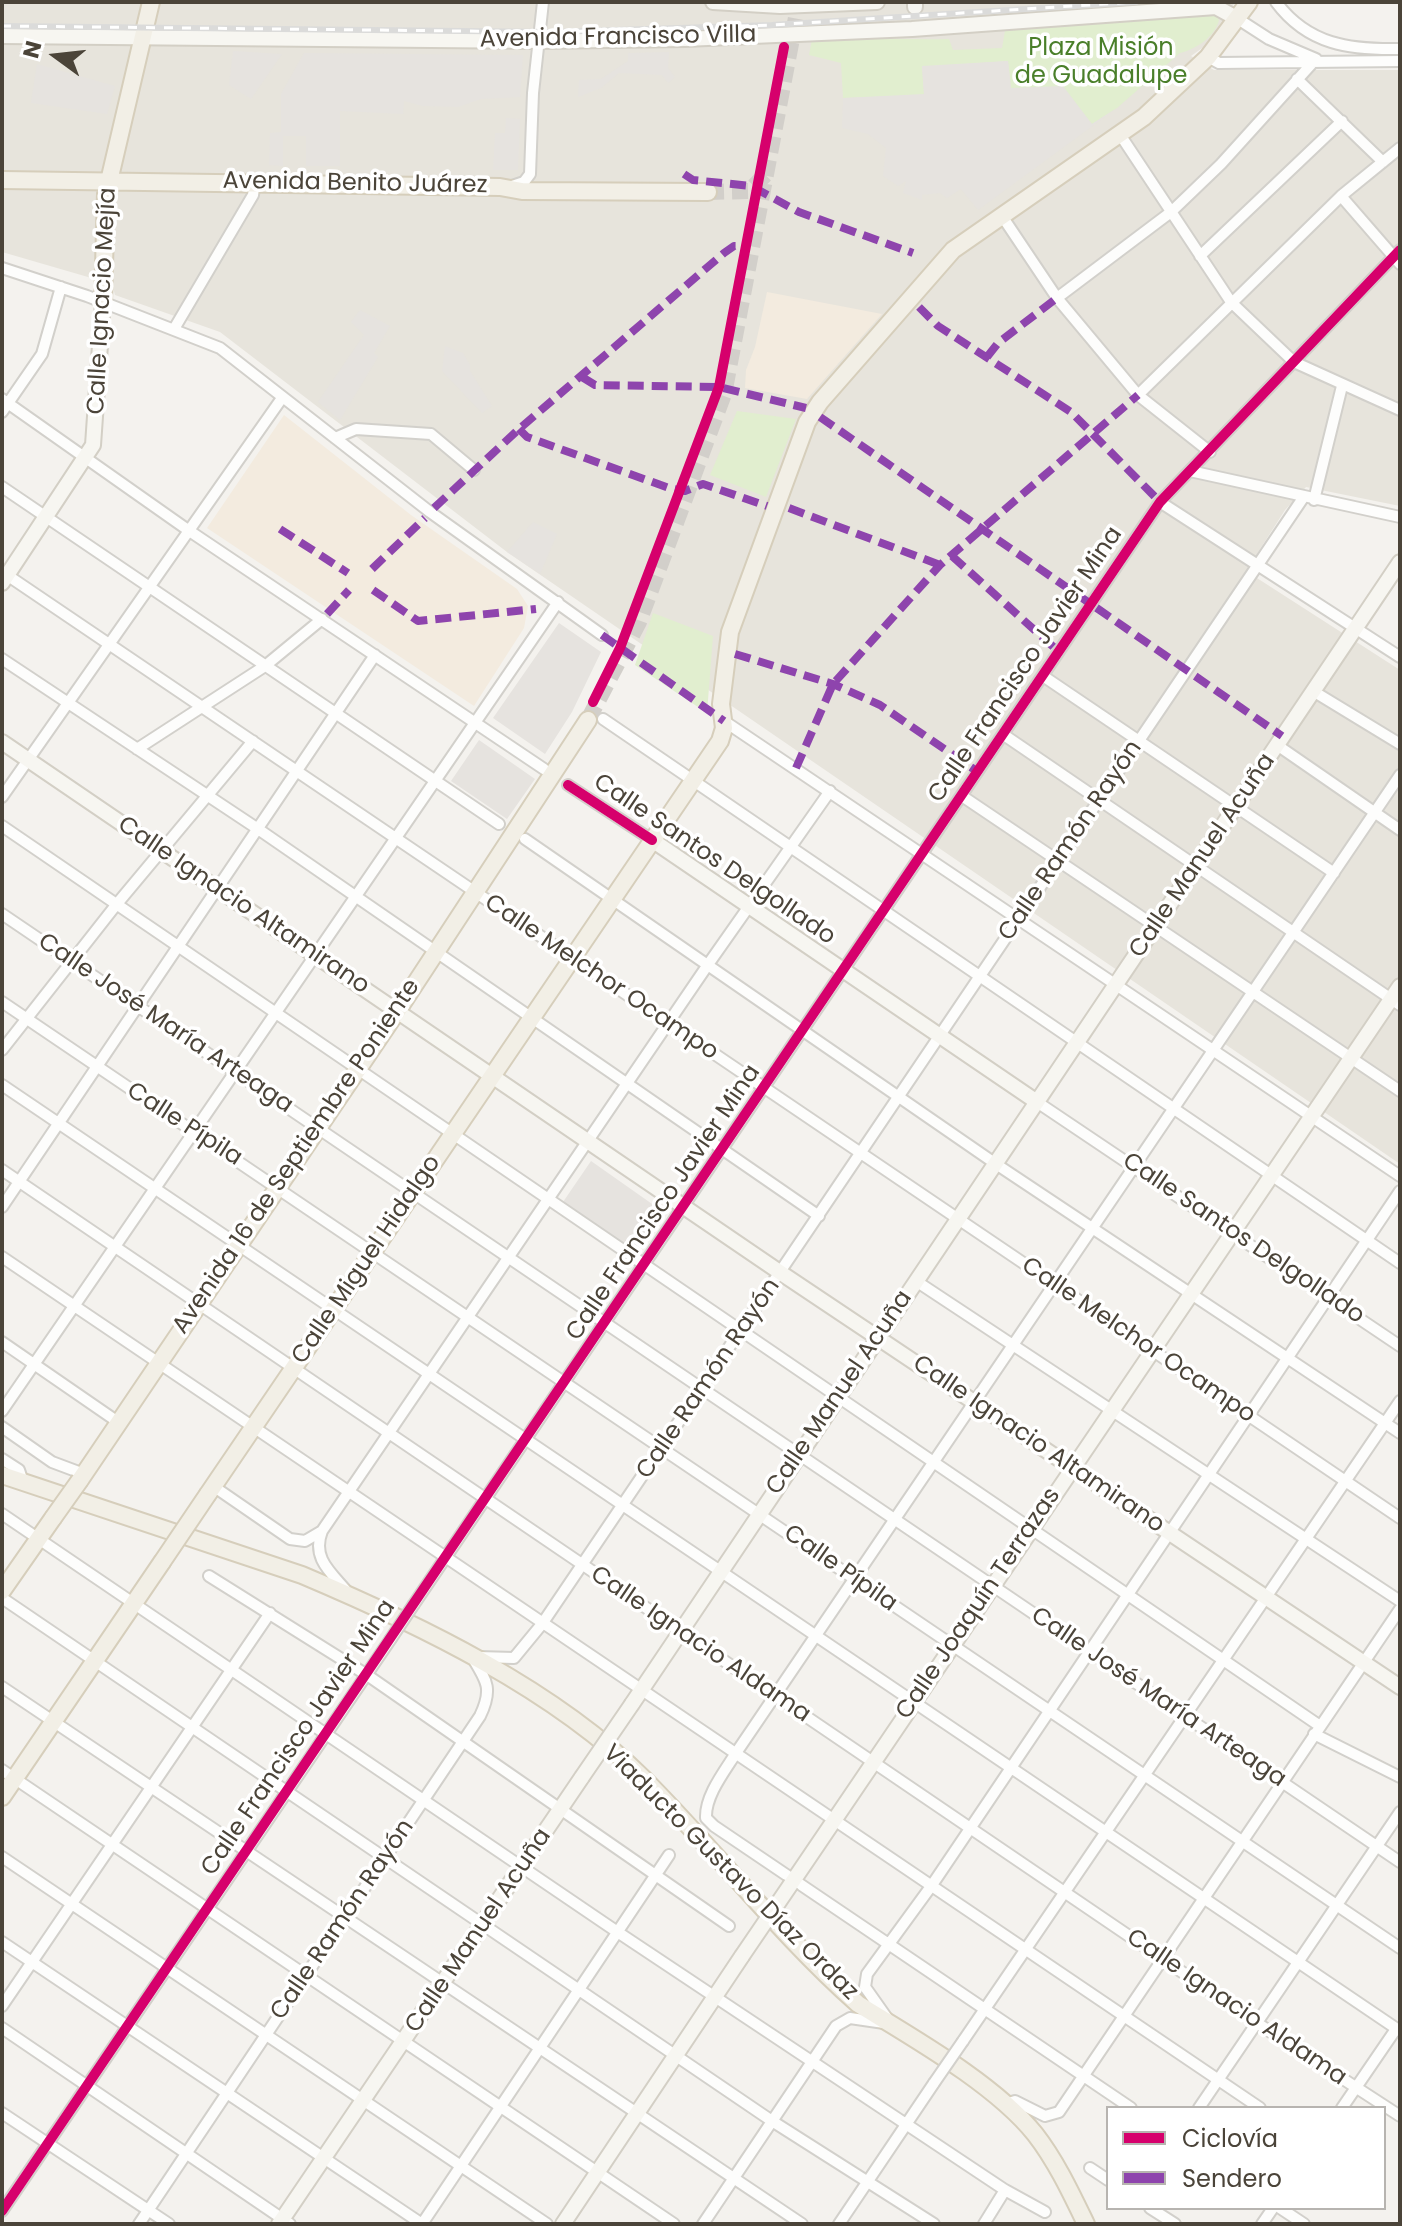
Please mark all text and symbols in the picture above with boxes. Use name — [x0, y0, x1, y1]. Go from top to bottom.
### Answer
north arrow — [16, 16, 96, 96]
street label: Avenida Francisco Villa — [479, 21, 757, 55]
park label: Plaza Misión de Guadalupe — [1015, 35, 1187, 91]
text: N — [15, 38, 49, 62]
street label: Avenida Benito Juárez — [222, 167, 488, 201]
street label: Calle Ignacio Mejía — [83, 187, 123, 415]
street label: Calle Francisco Javier Mina — [923, 522, 1129, 808]
street label: Calle Ramón Rayón — [993, 735, 1149, 947]
street label: Calle Manuel Acuña — [1124, 748, 1282, 964]
street label: Calle Santos Delgollado — [588, 768, 840, 952]
street label: Calle Ignacio Altamirano — [112, 811, 374, 1001]
street label: Calle Melchor Ocampo — [479, 889, 723, 1067]
street label: Calle José María Arteaga — [32, 928, 298, 1120]
street label: Avenida 16 de Septiembre Poniente — [167, 974, 427, 1340]
street label: Calle Francisco Javier Mina — [561, 1060, 767, 1346]
street label: Calle Pípila — [121, 1077, 247, 1173]
street label: Calle Santos Delgollado — [1117, 1147, 1369, 1331]
street label: Calle Miguel Hidalgo — [286, 1150, 448, 1370]
street label: Calle Melchor Ocampo — [1016, 1252, 1260, 1430]
street label: Calle Ramón Rayón — [631, 1273, 787, 1485]
street label: Calle Manuel Acuña — [761, 1285, 919, 1501]
street label: Calle Ignacio Altamirano — [907, 1350, 1169, 1540]
street label: Calle Joaquín Terrazas — [891, 1483, 1067, 1725]
street label: Calle Pípila — [778, 1519, 902, 1619]
street label: Calle Ignacio Aldama — [584, 1561, 816, 1729]
street label: Calle Francisco Javier Mina — [196, 1595, 402, 1881]
street label: Calle José María Arteaga — [1025, 1602, 1291, 1794]
street label: Viaducto Gustavo Díaz Ordaz — [596, 1739, 864, 2007]
street label: Calle Ramón Rayón — [265, 1814, 421, 2026]
street label: Calle Manuel Acuña — [400, 1823, 558, 2039]
street label: Calle Ignacio Aldama — [1120, 1924, 1352, 2092]
legend — [1106, 2106, 1386, 2210]
text: Ciclovía — [1182, 2122, 1278, 2155]
text: Sendero — [1182, 2162, 1282, 2195]

